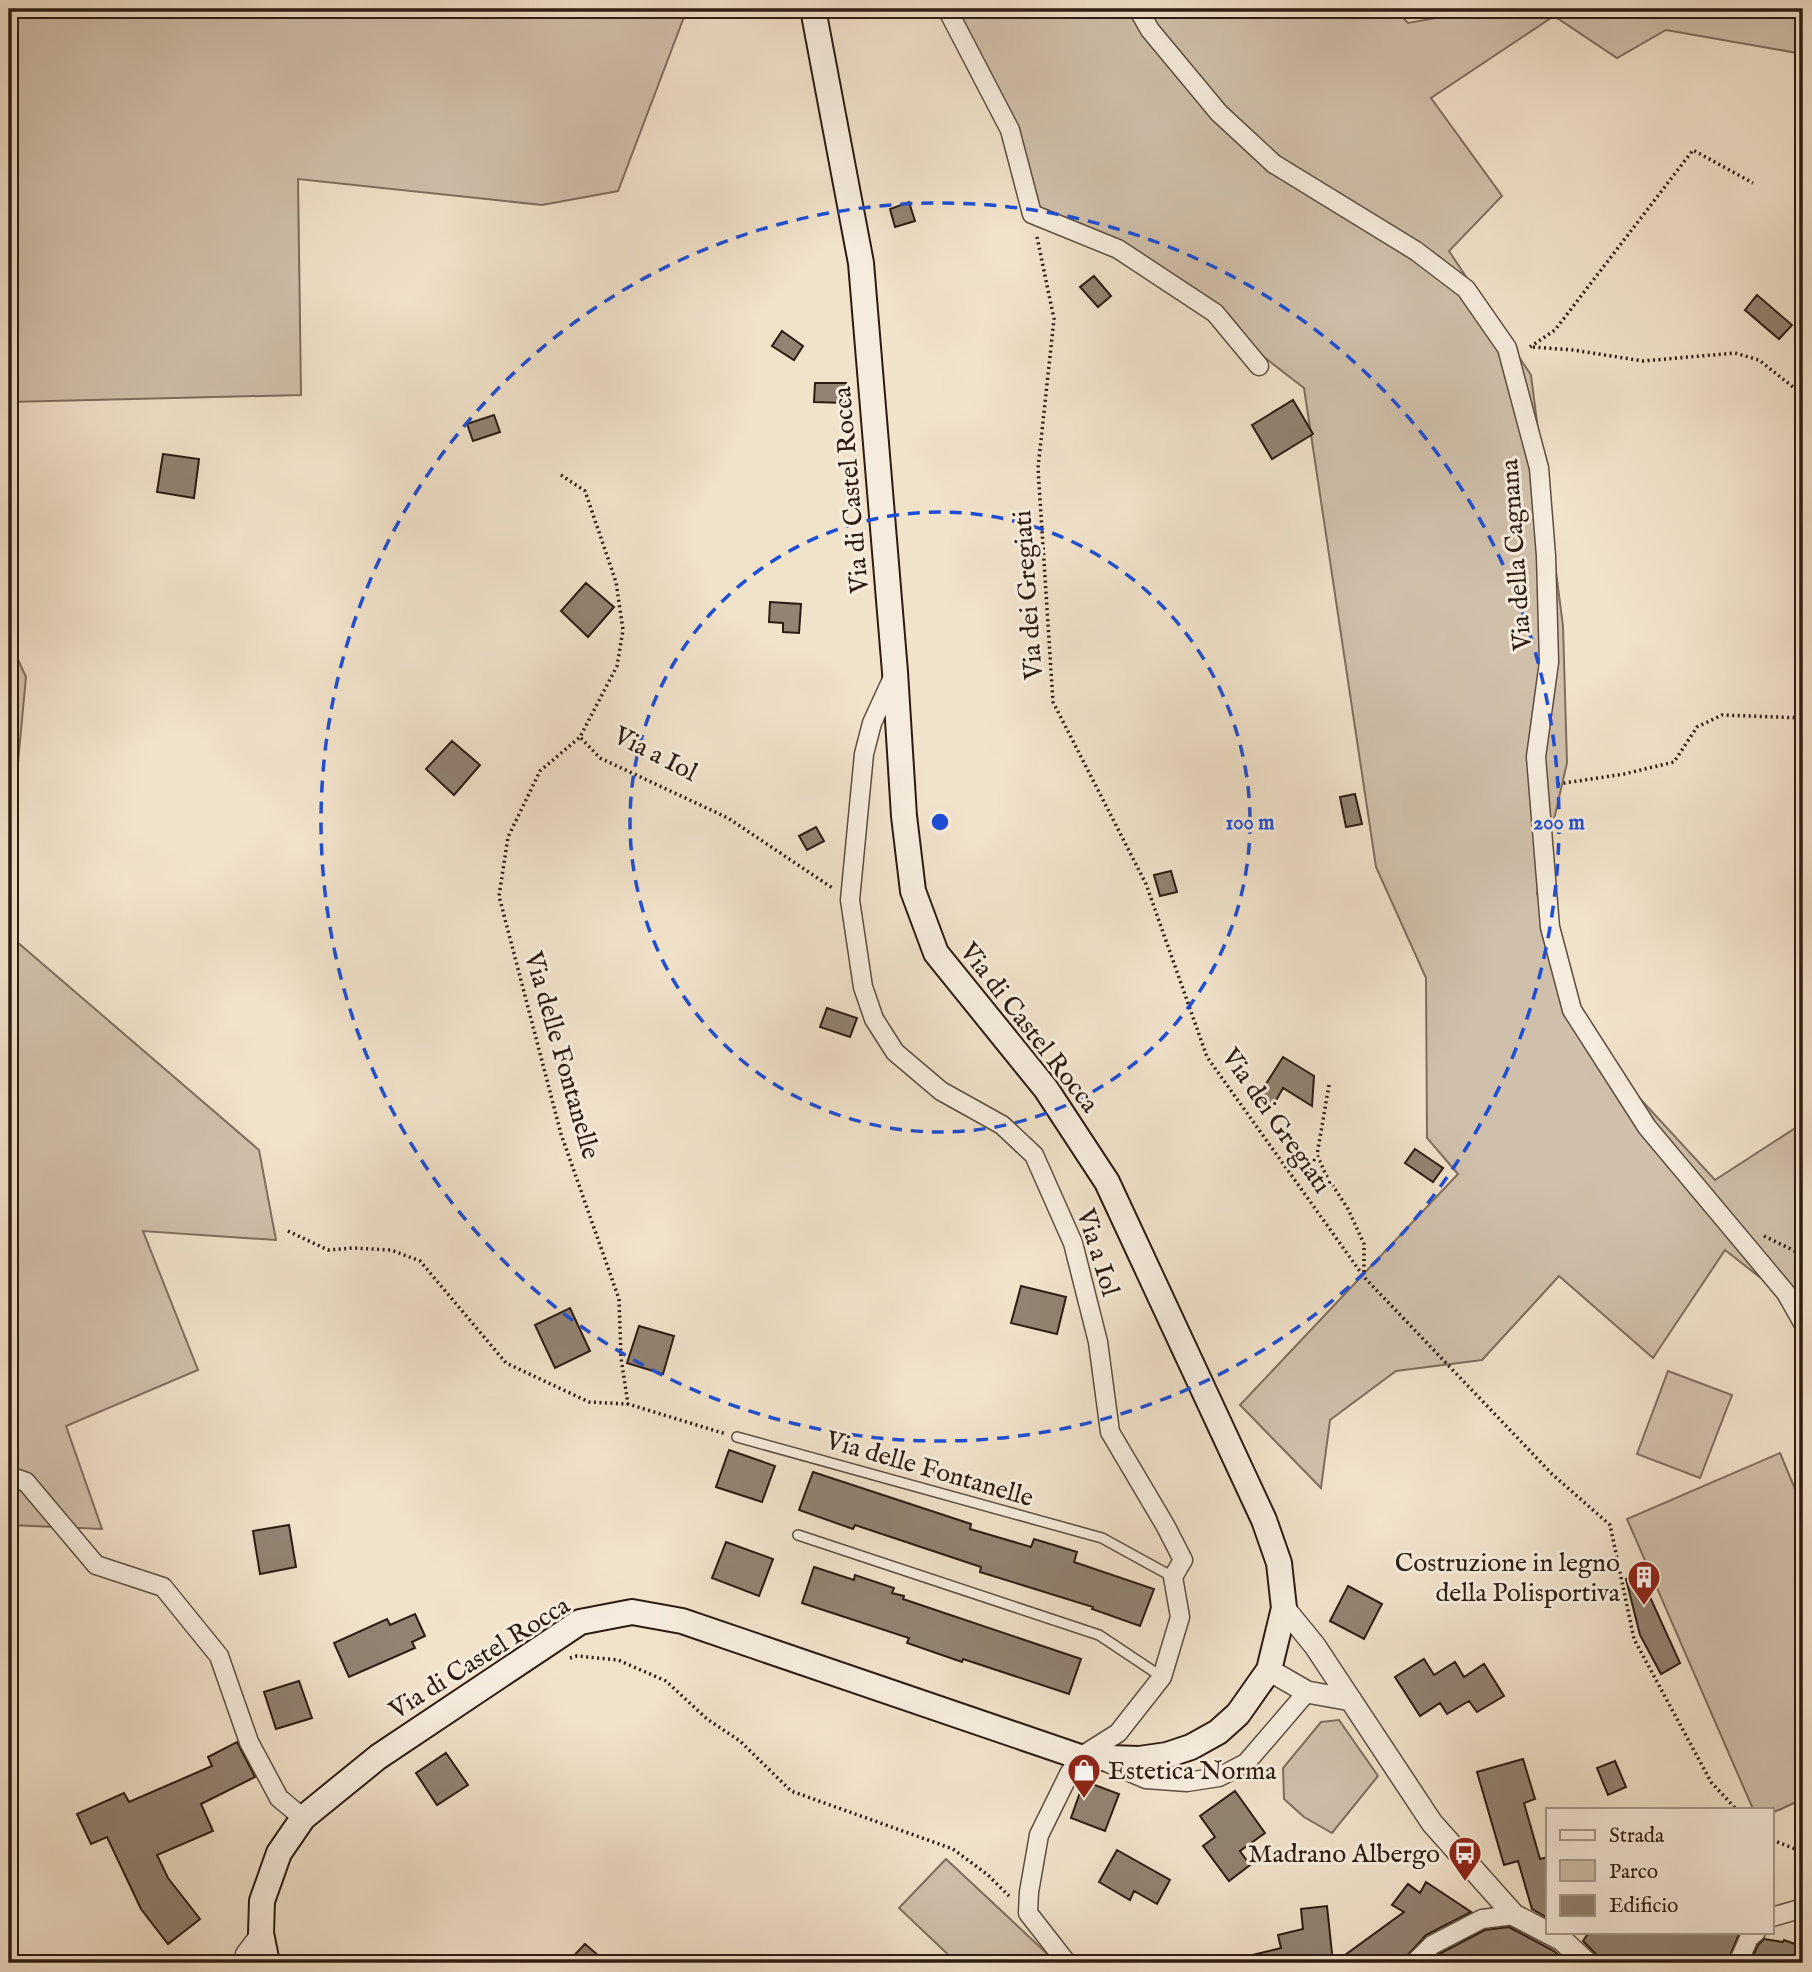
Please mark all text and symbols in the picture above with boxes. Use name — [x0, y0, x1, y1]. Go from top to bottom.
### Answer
street label: Via di Castel Rocca — [826, 384, 877, 596]
street label: Via della Cagnana — [1493, 457, 1540, 653]
street label: Via dei Gregiati — [1006, 509, 1051, 682]
street label: Via a Iol — [607, 719, 704, 790]
centre of rings — [928, 810, 952, 834]
text: 100 m — [1225, 810, 1275, 837]
text: 200 m — [1533, 810, 1585, 837]
street label: Via di Castel Rocca — [951, 935, 1106, 1120]
street label: Via delle Fontanelle — [516, 947, 607, 1163]
street label: Via dei Gregiati — [1213, 1041, 1338, 1200]
street label: Via a Iol — [1068, 1204, 1127, 1301]
street label: Via delle Fontanelle — [821, 1424, 1037, 1515]
place label: Costruzione in legno della Polisportiva — [1395, 1547, 1621, 1610]
building icon: Costruzione in legno della Polisportiva — [1625, 1558, 1663, 1607]
street label: Via di Castel Rocca — [382, 1589, 577, 1728]
shop icon: Estetica Norma — [1065, 1751, 1103, 1800]
place label: Estetica Norma — [1108, 1755, 1277, 1788]
legend — [1546, 1808, 1773, 1934]
text: Strada — [1609, 1823, 1665, 1850]
bus stop icon: Madrano Albergo — [1446, 1834, 1484, 1883]
place label: Madrano Albergo — [1248, 1838, 1440, 1871]
text: Parco — [1609, 1859, 1658, 1886]
text: Edificio — [1609, 1893, 1678, 1920]

